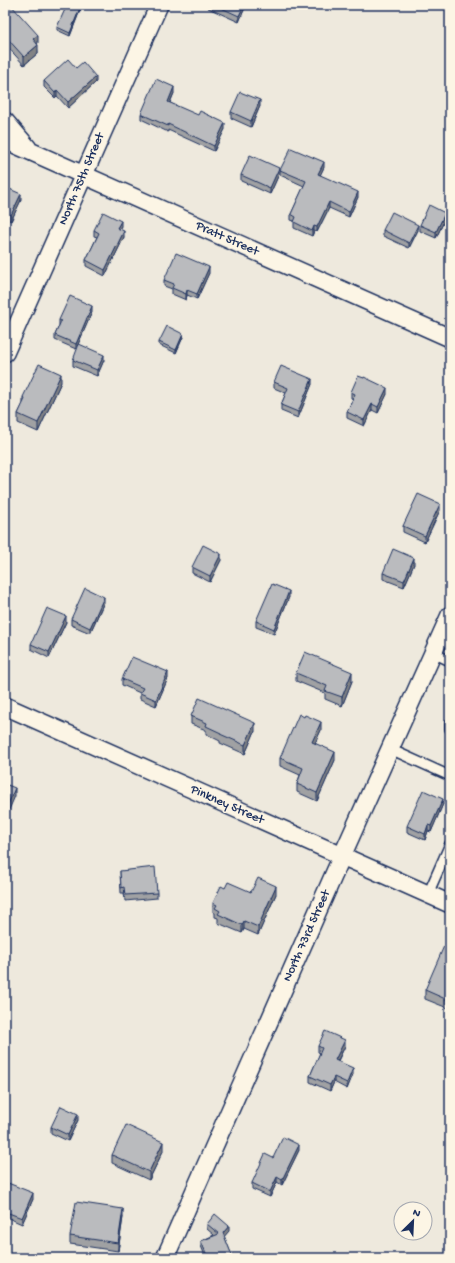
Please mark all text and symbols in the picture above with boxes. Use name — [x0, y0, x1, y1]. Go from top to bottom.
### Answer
street label: North 75th Street — [56, 129, 109, 227]
street label: Pratt Street — [192, 218, 262, 260]
street label: Pinkney Street — [187, 782, 268, 829]
street label: North 73rd Street — [280, 886, 335, 984]
north arrow — [393, 1201, 433, 1241]
text: N — [411, 1207, 422, 1221]

